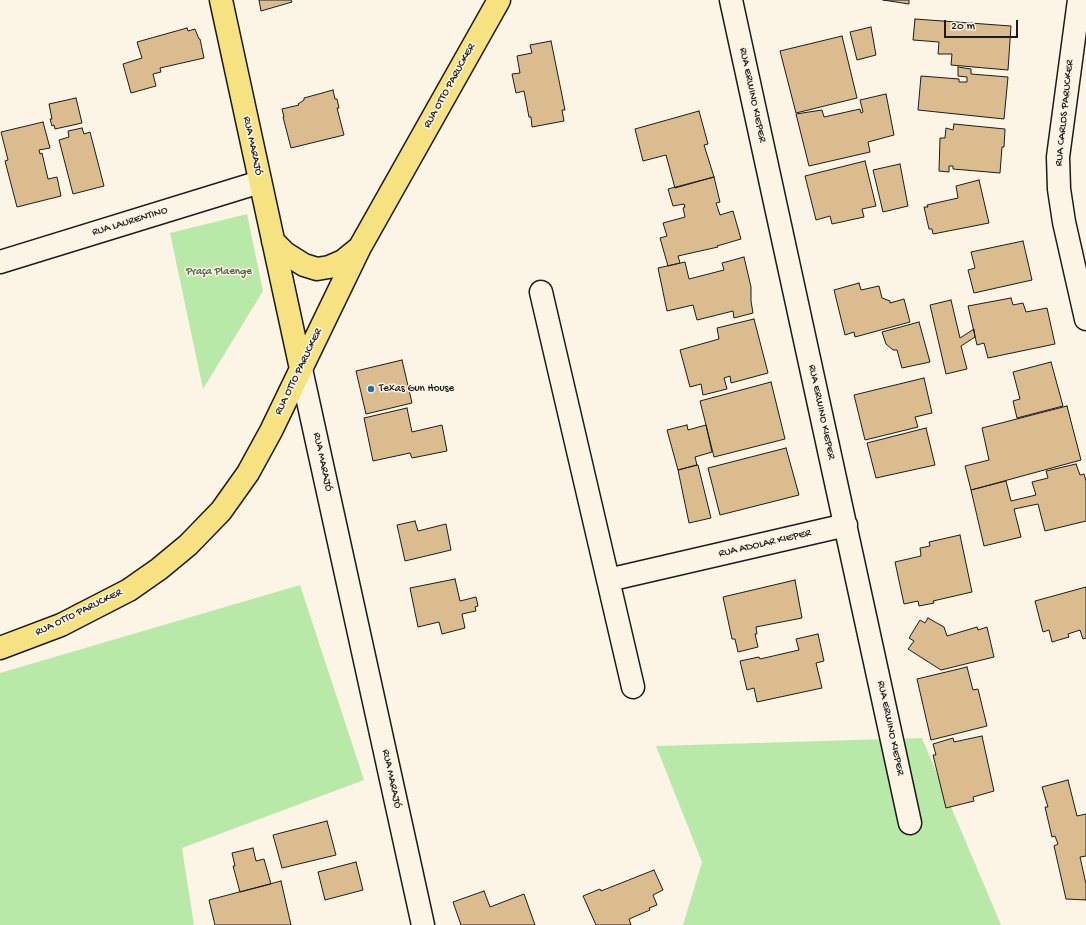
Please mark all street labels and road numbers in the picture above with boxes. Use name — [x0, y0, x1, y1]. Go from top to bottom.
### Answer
street label: RUA OTTO PARUCKER — [421, 41, 479, 131]
street label: RUA ERWINO KIEPER — [736, 46, 768, 144]
street label: RUA CARLOS PARUCKER — [1053, 59, 1077, 167]
street label: RUA MARAJÓ — [239, 115, 265, 177]
street label: RUA LAURENTINO — [91, 204, 169, 240]
street label: RUA OTTO PARUCKER — [272, 326, 326, 418]
street label: RUA ERWINO KIEPER — [805, 363, 837, 461]
street label: RUA MARAJÓ — [309, 431, 335, 493]
street label: RUA ADOLAR KIEPER — [717, 527, 813, 561]
street label: RUA OTTO PARUCKER — [33, 586, 125, 640]
street label: RUA ERWINO KIEPER — [874, 679, 906, 777]
street label: RUA MARAJÓ — [378, 748, 404, 810]

